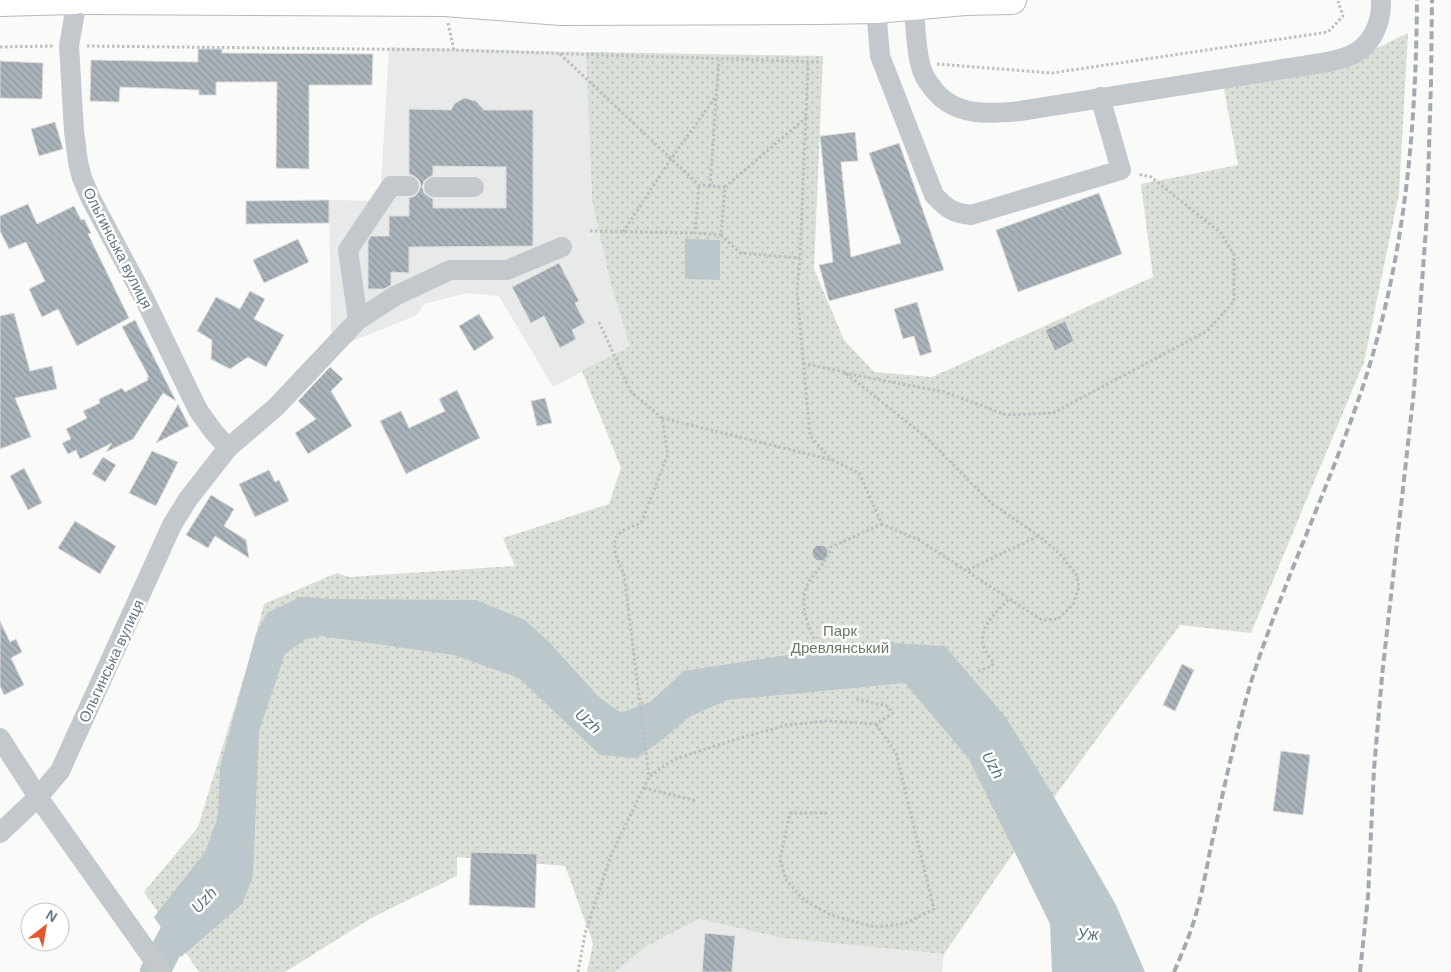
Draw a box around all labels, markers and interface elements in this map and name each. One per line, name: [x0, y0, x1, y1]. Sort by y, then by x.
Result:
street label: Ольгинська вулиця: [80, 185, 156, 311]
street label: Ольгинська вулиця: [75, 597, 147, 725]
park label: Парк Древлянський: [791, 622, 889, 656]
water label: Uzh: [572, 705, 604, 737]
water label: Uzh: [979, 748, 1007, 782]
water label: Uzh: [188, 884, 220, 916]
north arrow: [20, 902, 70, 952]
text: N: [43, 906, 60, 925]
water label: Уж: [1076, 926, 1100, 943]

